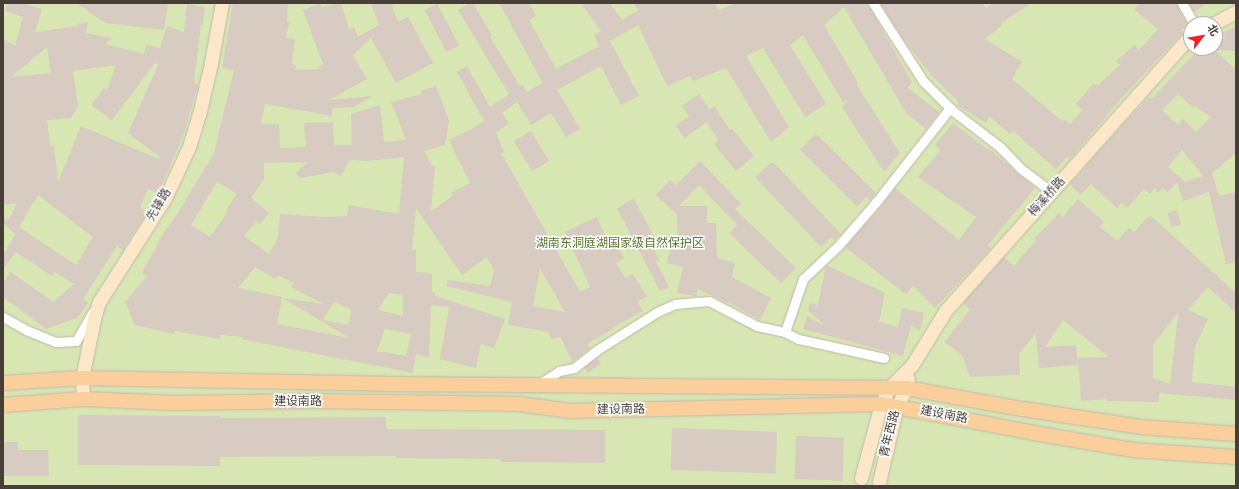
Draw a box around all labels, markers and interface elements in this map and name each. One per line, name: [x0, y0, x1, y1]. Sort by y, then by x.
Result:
north arrow: [1183, 16, 1223, 56]
text: 北: [1204, 22, 1221, 38]
street label: 梅溪桥路: [1026, 174, 1068, 220]
street label: 先锋路: [144, 186, 174, 224]
park label: 湖南东洞庭湖国家级自然保护区: [536, 237, 704, 251]
street label: 建设南路: [274, 395, 322, 409]
street label: 建设南路: [597, 402, 645, 418]
street label: 建设南路: [919, 403, 969, 427]
street label: 青年西路: [877, 409, 903, 459]

